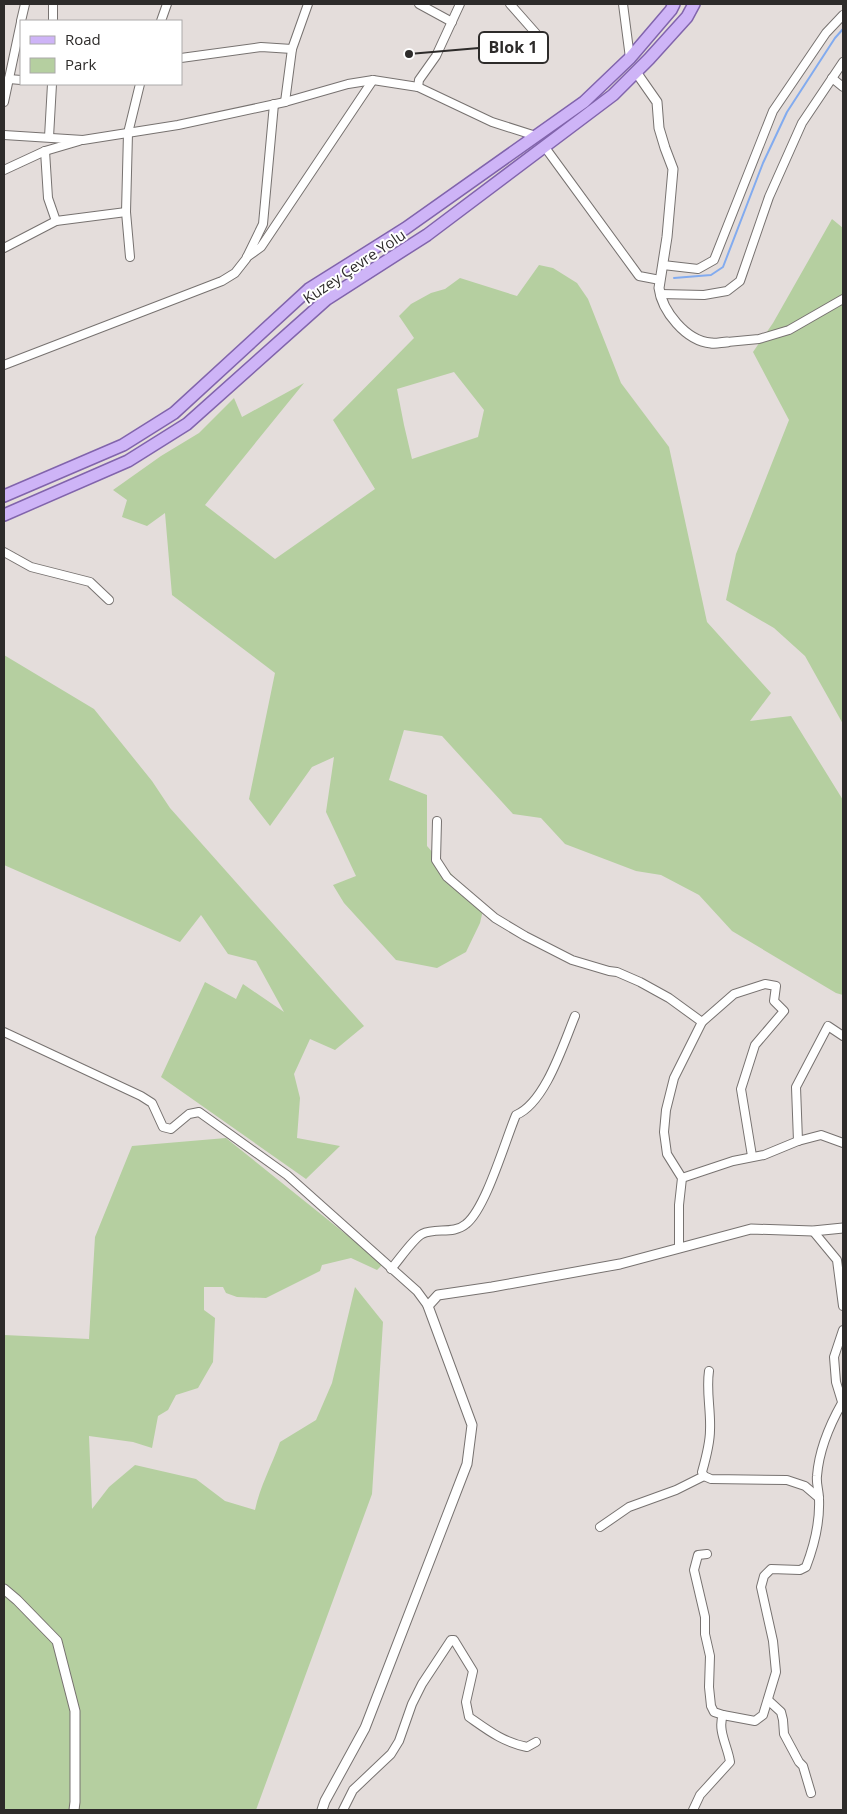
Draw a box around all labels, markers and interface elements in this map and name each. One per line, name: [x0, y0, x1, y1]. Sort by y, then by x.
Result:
legend: [20, 20, 182, 85]
text: Road: [65, 29, 101, 49]
callout: Blok 1: [479, 32, 548, 63]
text: Blok 1: [489, 36, 537, 58]
text: Park: [65, 54, 96, 74]
street label: Kuzey Çevre Yolu: [299, 224, 409, 308]

